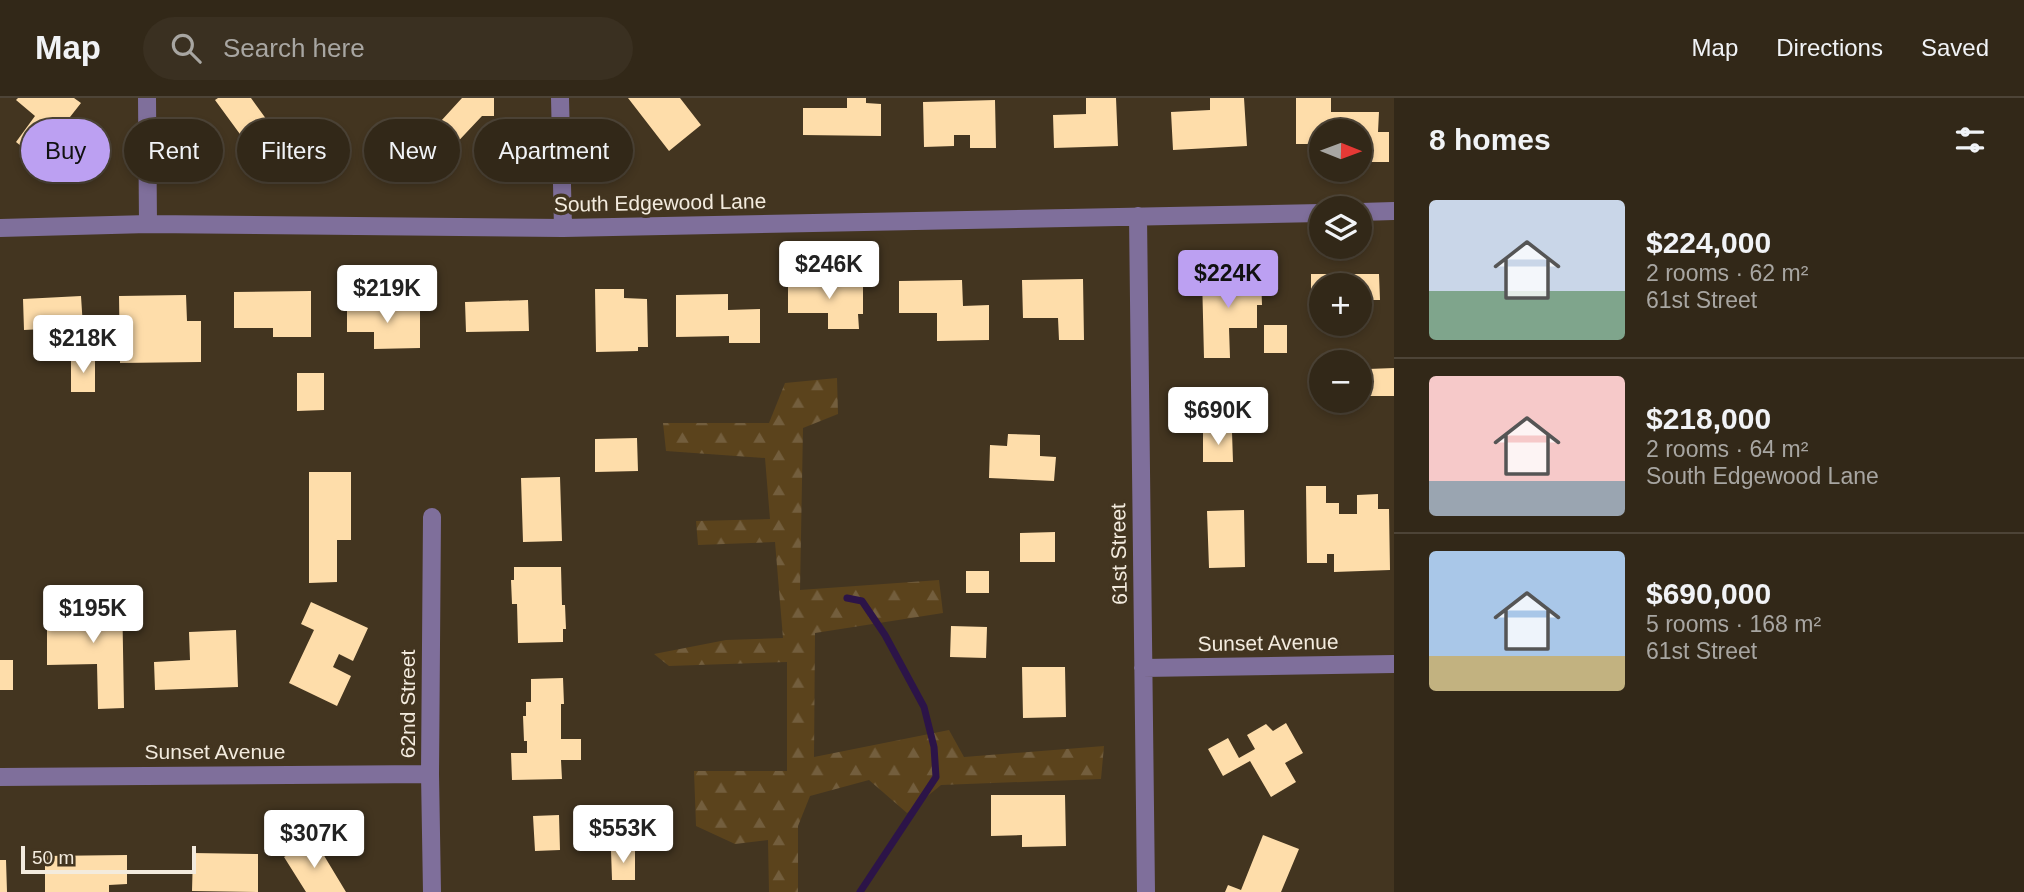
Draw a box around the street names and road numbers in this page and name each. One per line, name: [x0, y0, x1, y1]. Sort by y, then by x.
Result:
street label: South Edgewood Lane: [554, 189, 766, 216]
street label: 61st Street: [1106, 503, 1131, 605]
street label: Sunset Avenue: [1197, 630, 1339, 655]
street label: 62nd Street: [396, 650, 419, 758]
street label: Sunset Avenue: [145, 740, 285, 763]

